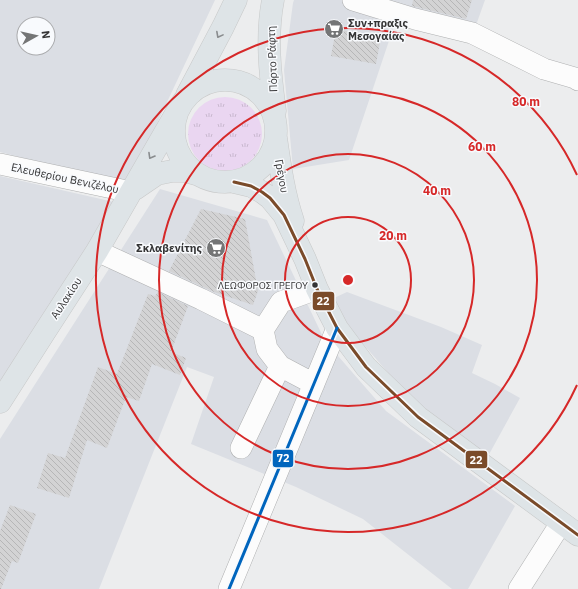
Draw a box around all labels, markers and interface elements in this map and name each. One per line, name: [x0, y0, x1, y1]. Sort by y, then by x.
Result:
north arrow: [16, 16, 56, 56]
place label: Συν+πραξις Μεσογαίας: [348, 16, 408, 43]
supermarket icon: Συν+πραξις Μεσογαίας: [323, 18, 345, 40]
street label: Πόρτο Ράφτη: [264, 26, 280, 92]
text: N: [38, 30, 53, 40]
one-way arrow: [216, 31, 224, 38]
text: 80 m: [512, 94, 540, 109]
text: 60 m: [468, 139, 496, 154]
one-way arrow: [149, 152, 156, 159]
street label: Γρέγου: [272, 158, 292, 194]
street label: Ελευθερίου Βενιζέλου: [10, 160, 120, 196]
text: 40 m: [423, 183, 451, 198]
text: 20 m: [379, 228, 407, 243]
supermarket icon: Σκλαβενίτης: [205, 237, 227, 259]
place label: Σκλαβενίτης: [136, 241, 202, 255]
centre of rings: [341, 273, 355, 287]
street label: Αυλακίου: [47, 274, 85, 322]
place label: ΛΕΩΦΟΡΟΣ ΓΡΕΓΟΥ: [218, 279, 308, 292]
marker: ΛΕΩΦΟΡΟΣ ΓΡΕΓΟΥ: [310, 280, 320, 290]
line badge: 22: [312, 291, 335, 311]
text: 22: [316, 294, 330, 308]
line badge: 72: [272, 449, 294, 468]
line badge: 22: [465, 450, 488, 469]
text: 72: [276, 451, 290, 465]
text: 22: [469, 453, 483, 467]

